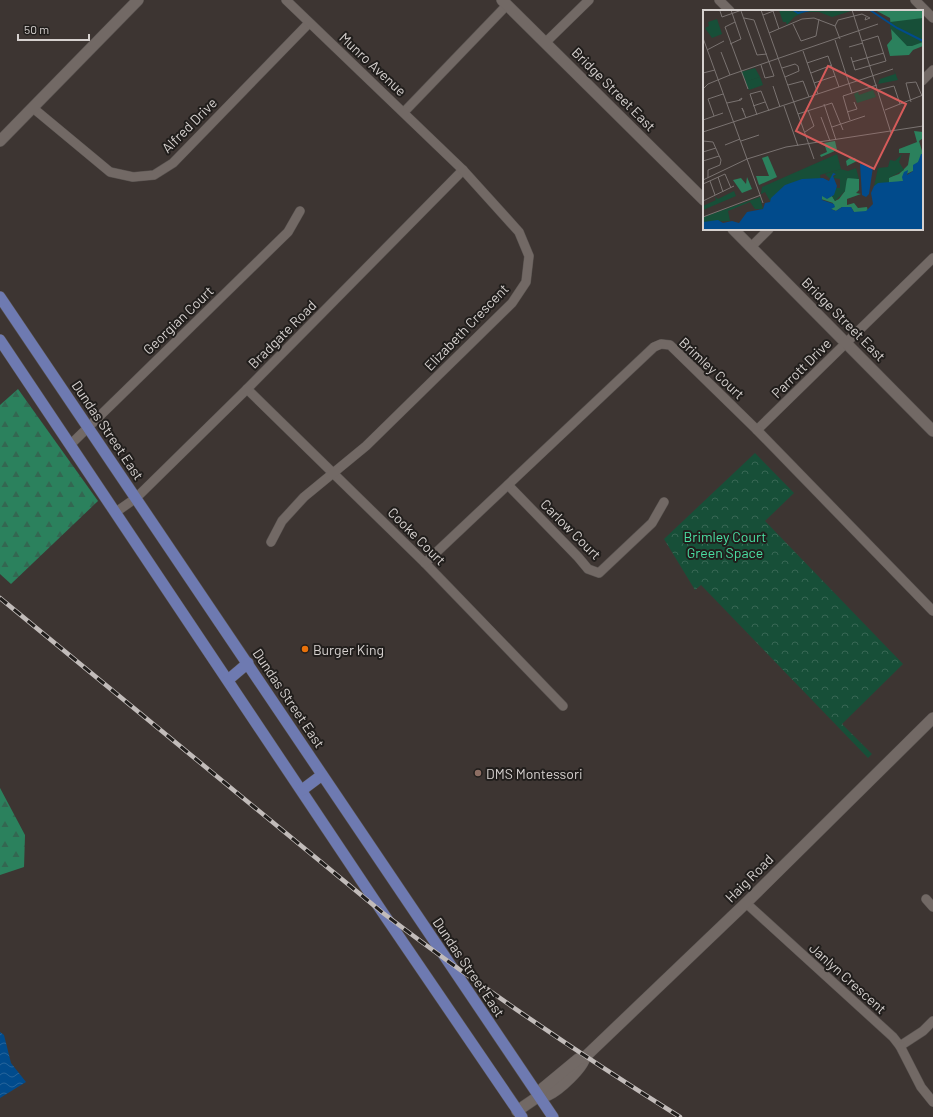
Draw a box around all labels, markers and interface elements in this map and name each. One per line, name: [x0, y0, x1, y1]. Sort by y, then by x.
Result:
inset map: [703, 10, 923, 230]
scale bar: [18, 16, 89, 42]
text: 50 m: [24, 22, 49, 36]
street label: Munro Avenue: [336, 29, 410, 99]
street label: Bridge Street East: [569, 44, 659, 134]
street label: Alfred Drive: [158, 94, 220, 156]
street label: Bridge Street East: [799, 274, 889, 364]
street label: Elizabeth Crescent: [420, 280, 512, 374]
street label: Georgian Court: [139, 282, 217, 358]
street label: Bradgate Road: [244, 296, 320, 372]
street label: Brimley Court: [676, 334, 748, 402]
street label: Parrott Drive: [768, 335, 834, 401]
street label: Dundas Street East: [68, 377, 148, 483]
street label: Carlow Court: [537, 495, 605, 563]
street label: Cooke Court: [385, 504, 449, 568]
park label: Brimley Court Green Space: [684, 528, 766, 561]
place label: Burger King: [313, 641, 384, 658]
marker: Burger King: [300, 644, 310, 654]
street label: Dundas Street East: [249, 645, 329, 751]
place label: DMS Montessori: [486, 765, 583, 782]
marker: DMS Montessori: [473, 768, 483, 778]
street label: Haig Road: [721, 850, 777, 906]
street label: Dundas Street East: [429, 914, 509, 1020]
street label: Janlyn Crescent: [806, 939, 890, 1017]

